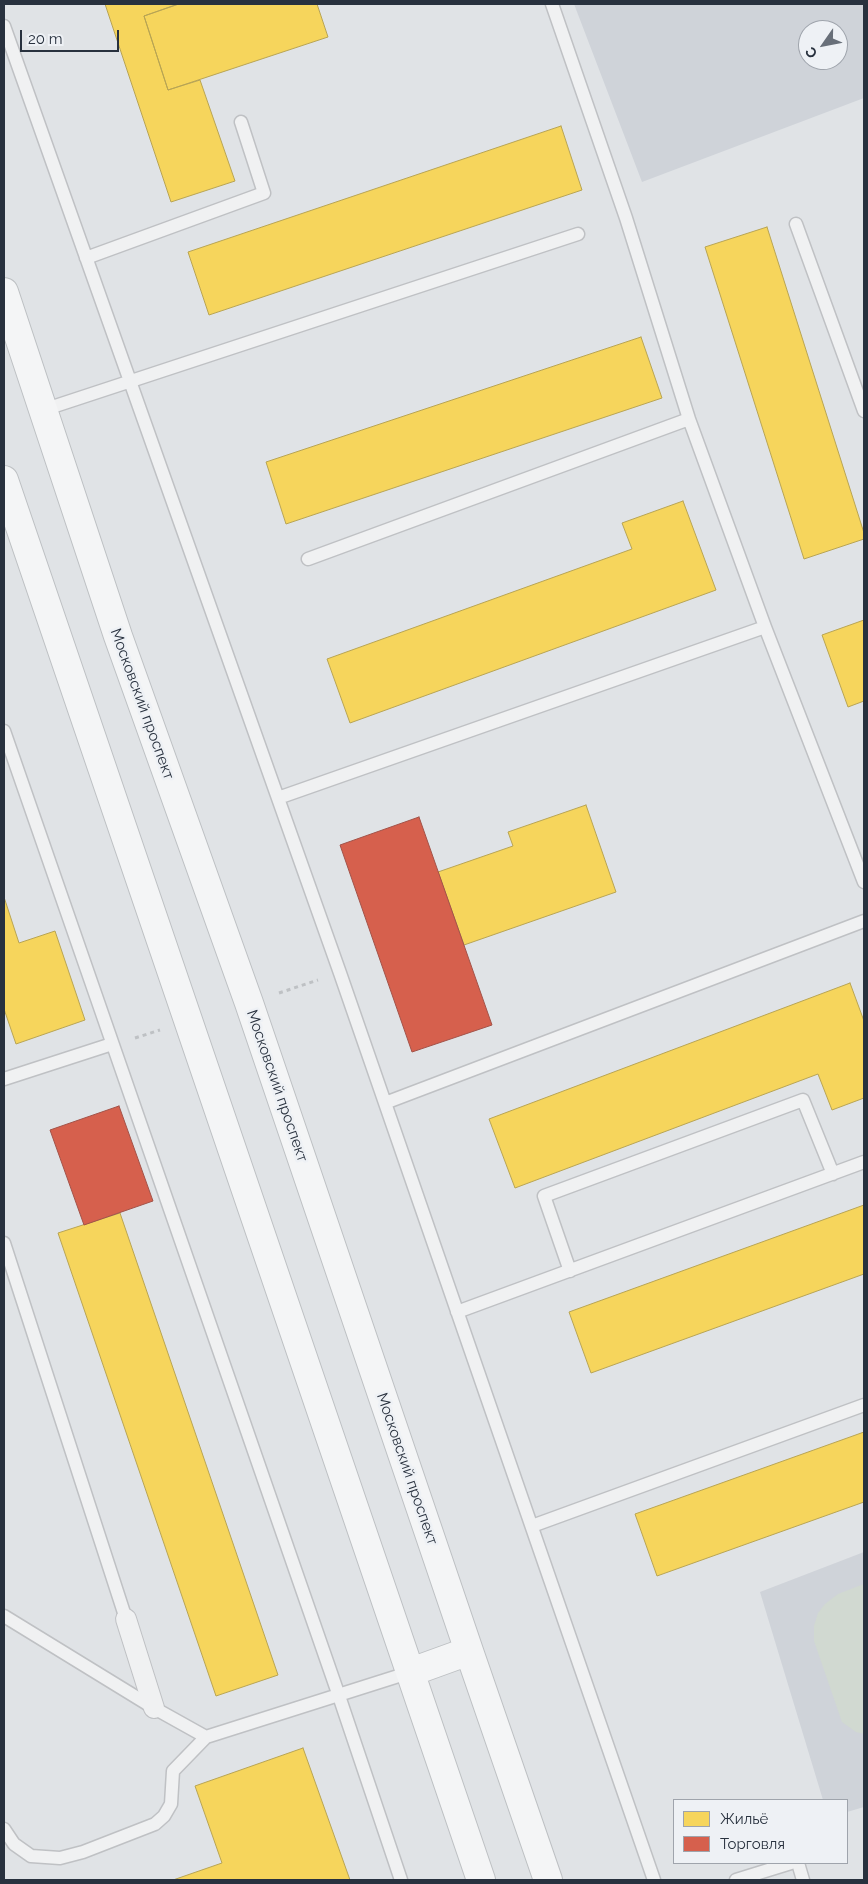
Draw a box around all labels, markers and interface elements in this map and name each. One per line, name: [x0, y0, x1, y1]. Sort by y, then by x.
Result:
scale bar: [22, 20, 121, 52]
north arrow: [798, 20, 848, 70]
text: 20 m: [28, 30, 63, 48]
text: С: [802, 44, 821, 61]
street label: Московский проспект: [106, 626, 178, 782]
street label: Московский проспект: [243, 1008, 311, 1164]
street label: Московский проспект: [373, 1391, 441, 1547]
legend: [673, 1799, 848, 1864]
text: Жильё: [720, 1810, 768, 1828]
text: Торговля: [720, 1835, 785, 1853]

